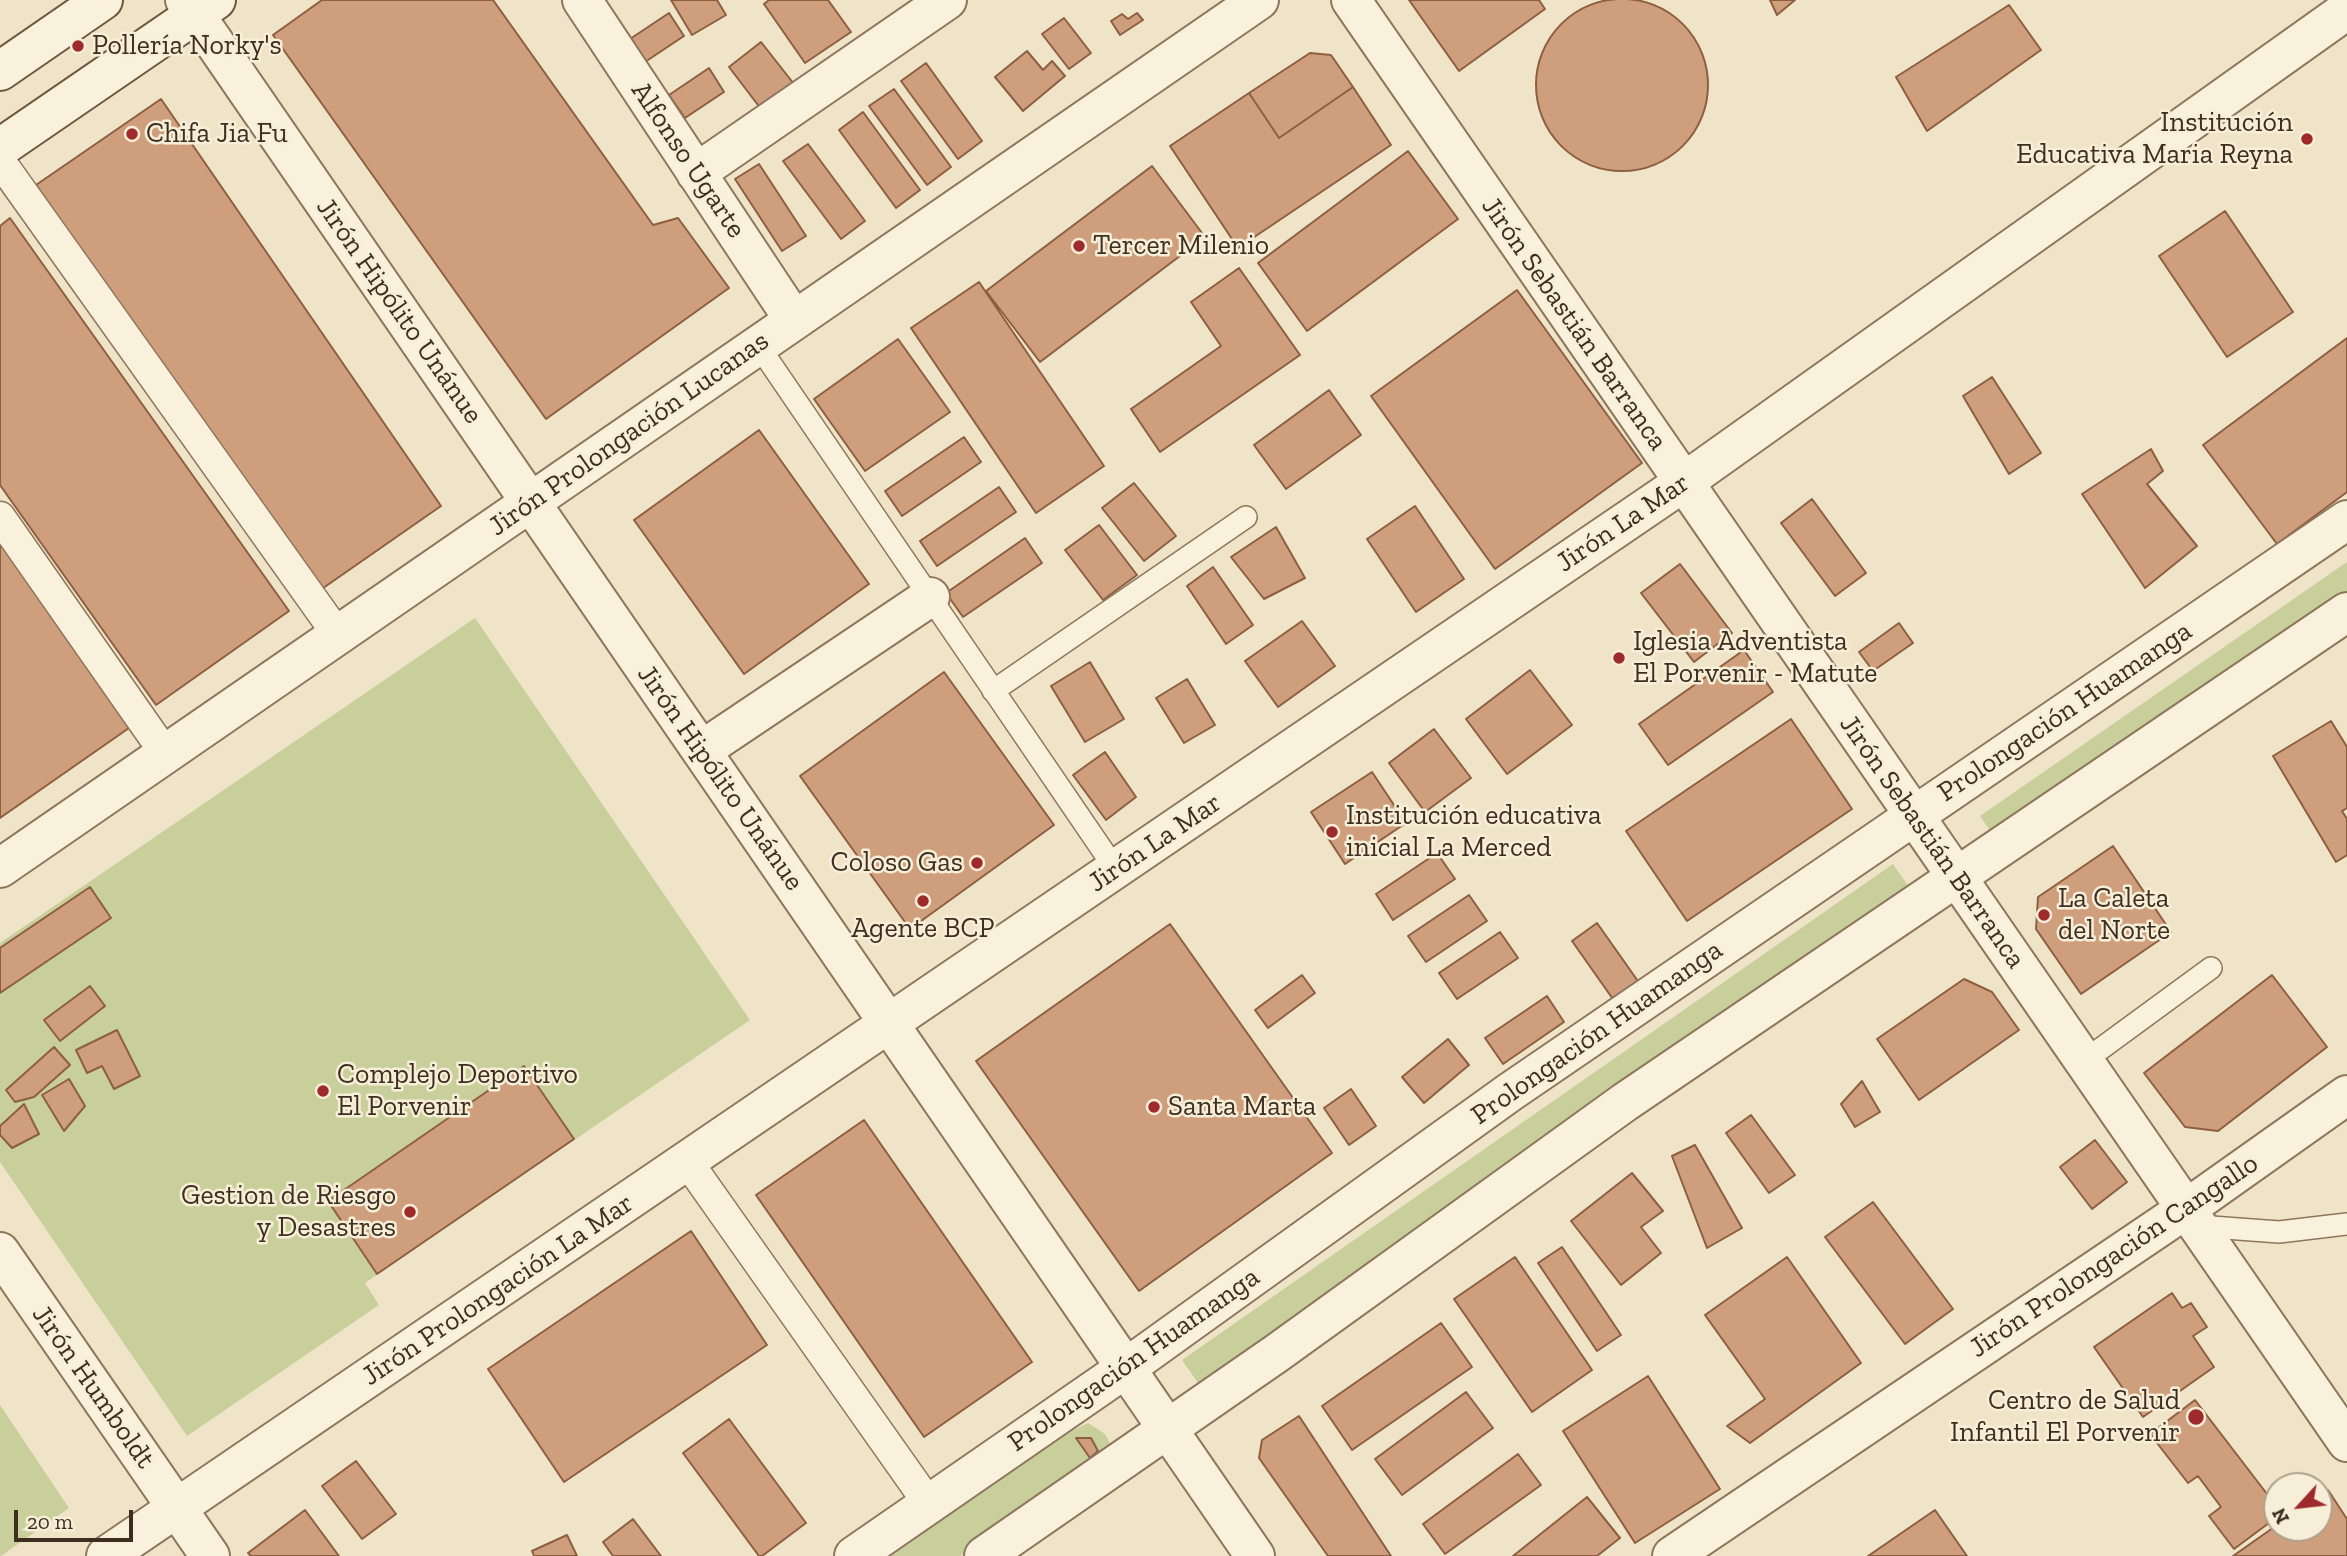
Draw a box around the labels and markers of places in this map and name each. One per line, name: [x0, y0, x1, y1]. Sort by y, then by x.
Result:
place label: Pollería Norky's: [92, 29, 282, 63]
marker: Pollería Norky's: [70, 38, 86, 54]
place label: Institución Educativa Maria Reyna: [2016, 106, 2293, 172]
place label: Chifa Jia Fu: [146, 117, 288, 151]
marker: Chifa Jia Fu: [124, 126, 140, 142]
marker: Institución Educativa Maria Reyna: [2299, 131, 2315, 147]
place label: Tercer Milenio: [1093, 229, 1269, 263]
marker: Tercer Milenio: [1071, 238, 1087, 254]
place label: Iglesia Adventista El Porvenir - Matute: [1633, 625, 1877, 691]
marker: Iglesia Adventista El Porvenir - Matute: [1611, 650, 1627, 666]
place label: Institución educativa inicial La Merced: [1346, 799, 1602, 865]
marker: Institución educativa inicial La Merced: [1324, 824, 1340, 840]
place label: Coloso Gas: [831, 846, 963, 880]
marker: Coloso Gas: [969, 855, 985, 871]
place label: La Caleta del Norte: [2058, 882, 2170, 948]
marker: Agente BCP: [915, 893, 931, 909]
marker: La Caleta del Norte: [2036, 907, 2052, 923]
place label: Agente BCP: [851, 912, 995, 946]
place label: Complejo Deportivo El Porvenir: [337, 1058, 578, 1124]
marker: Complejo Deportivo El Porvenir: [315, 1083, 331, 1099]
place label: Santa Marta: [1168, 1090, 1316, 1124]
marker: Santa Marta: [1146, 1099, 1162, 1115]
place label: Gestion de Riesgo y Desastres: [181, 1179, 396, 1245]
marker: Gestion de Riesgo y Desastres: [402, 1204, 418, 1220]
place label: Centro de Salud Infantil El Porvenir: [1950, 1384, 2180, 1450]
marker: Centro de Salud Infantil El Porvenir: [2186, 1407, 2206, 1427]

